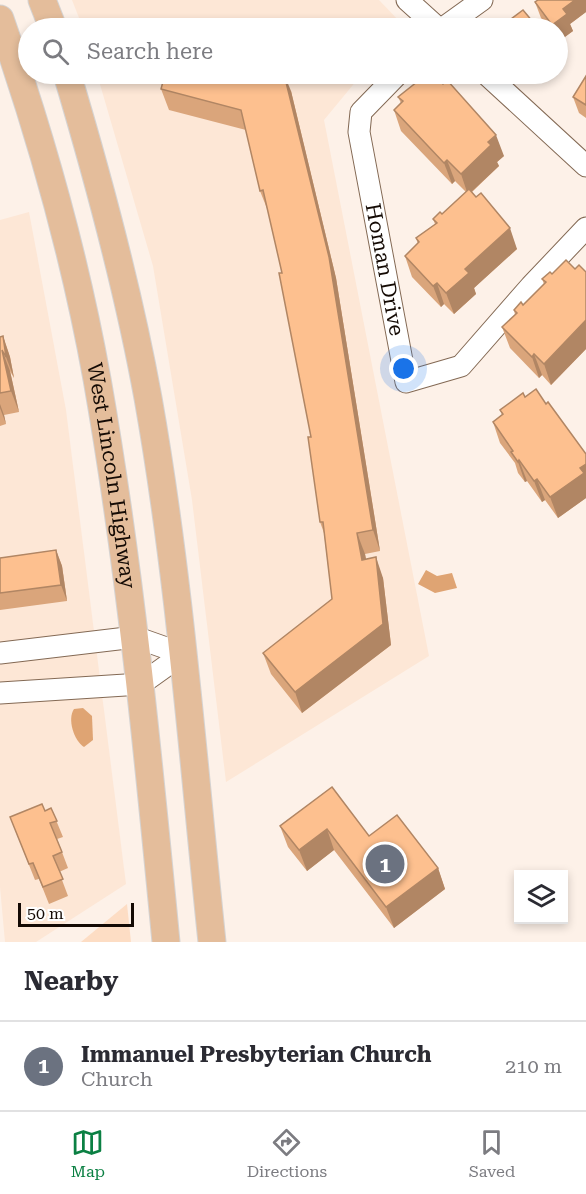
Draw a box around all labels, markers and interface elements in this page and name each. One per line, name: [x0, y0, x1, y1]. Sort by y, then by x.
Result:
search box: [18, 18, 568, 84]
icon: search: [39, 35, 72, 68]
text: Search here: [87, 39, 213, 64]
street label: Homan Drive: [361, 201, 409, 338]
your location: [389, 354, 418, 383]
street label: West Lincoln Highway: [82, 361, 140, 591]
pin: 1: [366, 842, 404, 886]
map controls: [514, 870, 568, 924]
button: layers: [514, 870, 568, 924]
scale bar: [18, 900, 134, 928]
text: 50 m: [27, 904, 64, 923]
text: Nearby: [24, 966, 118, 996]
text: Immanuel Presbyterian Church: [81, 1042, 432, 1067]
text: 1: [38, 1054, 49, 1078]
text: 210 m: [505, 1054, 562, 1078]
text: Church: [81, 1067, 153, 1091]
tab: Map: [71, 1126, 105, 1181]
tab: Directions: [247, 1126, 327, 1181]
tab: Saved: [469, 1126, 515, 1181]

